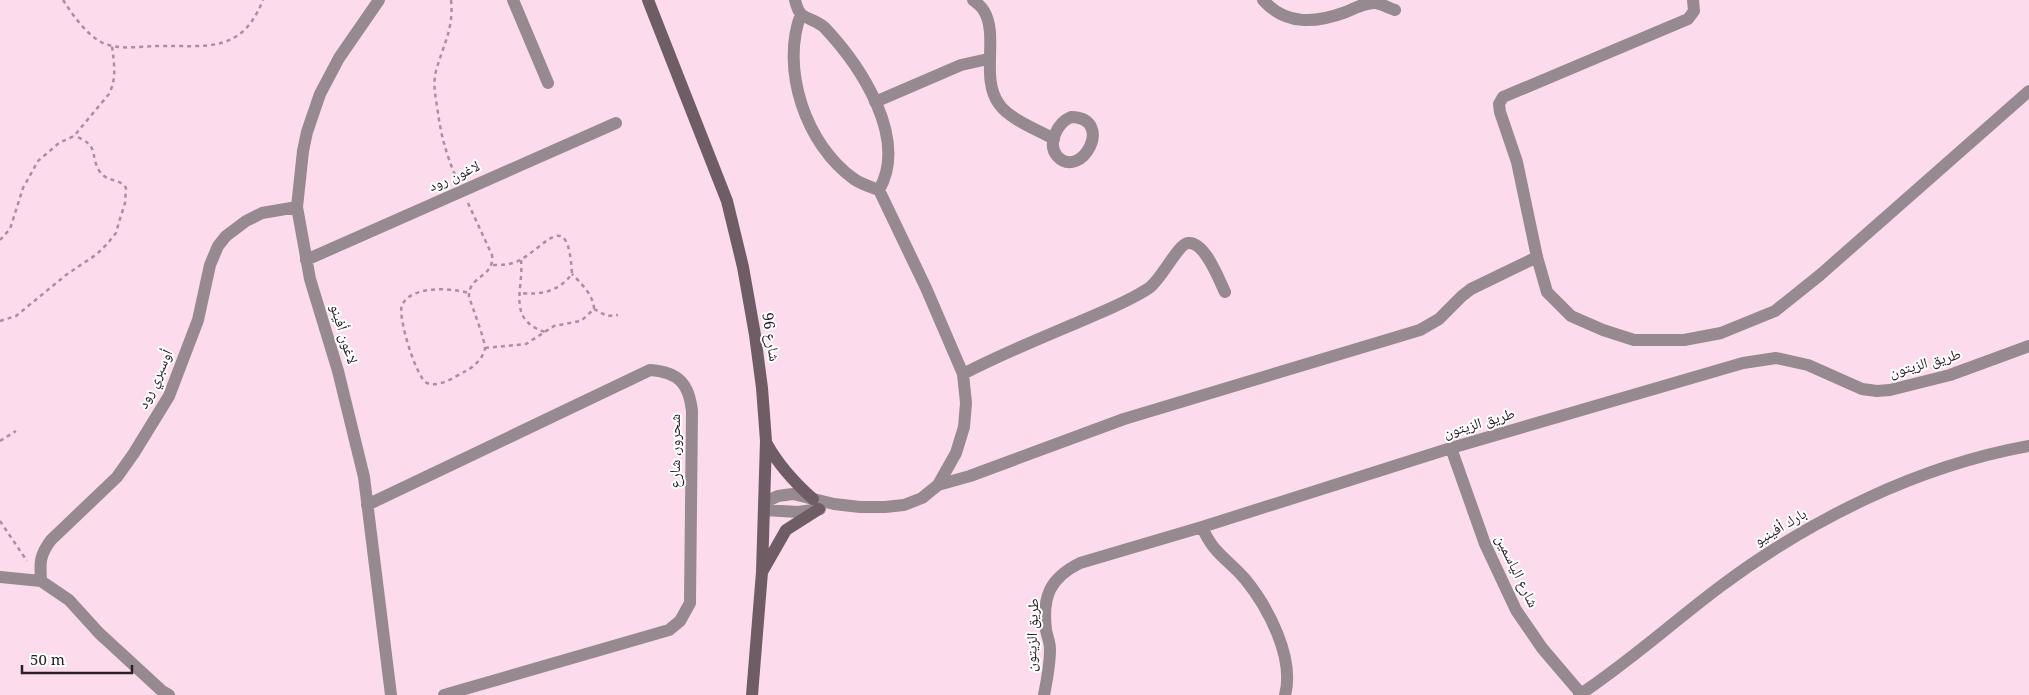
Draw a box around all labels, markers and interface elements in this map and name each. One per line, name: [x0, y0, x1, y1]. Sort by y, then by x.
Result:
street label: لاغون رود: [425, 155, 483, 196]
street label: لاغون أفينو: [325, 301, 364, 366]
street label: شارع 96: [757, 311, 786, 363]
street label: طريق الزيتون: [1887, 343, 1963, 382]
street label: أوسبري رود: [132, 346, 179, 413]
street label: طريق الزيتون: [1440, 402, 1517, 443]
street label: شحرور، شارع: [664, 414, 685, 488]
street label: بارك أفينيو: [1749, 503, 1810, 550]
street label: شارع الياسمين: [1491, 531, 1544, 611]
street label: طريق الزيتون: [1020, 598, 1043, 672]
scale bar: [22, 642, 132, 674]
text: 50 m: [30, 649, 65, 669]

